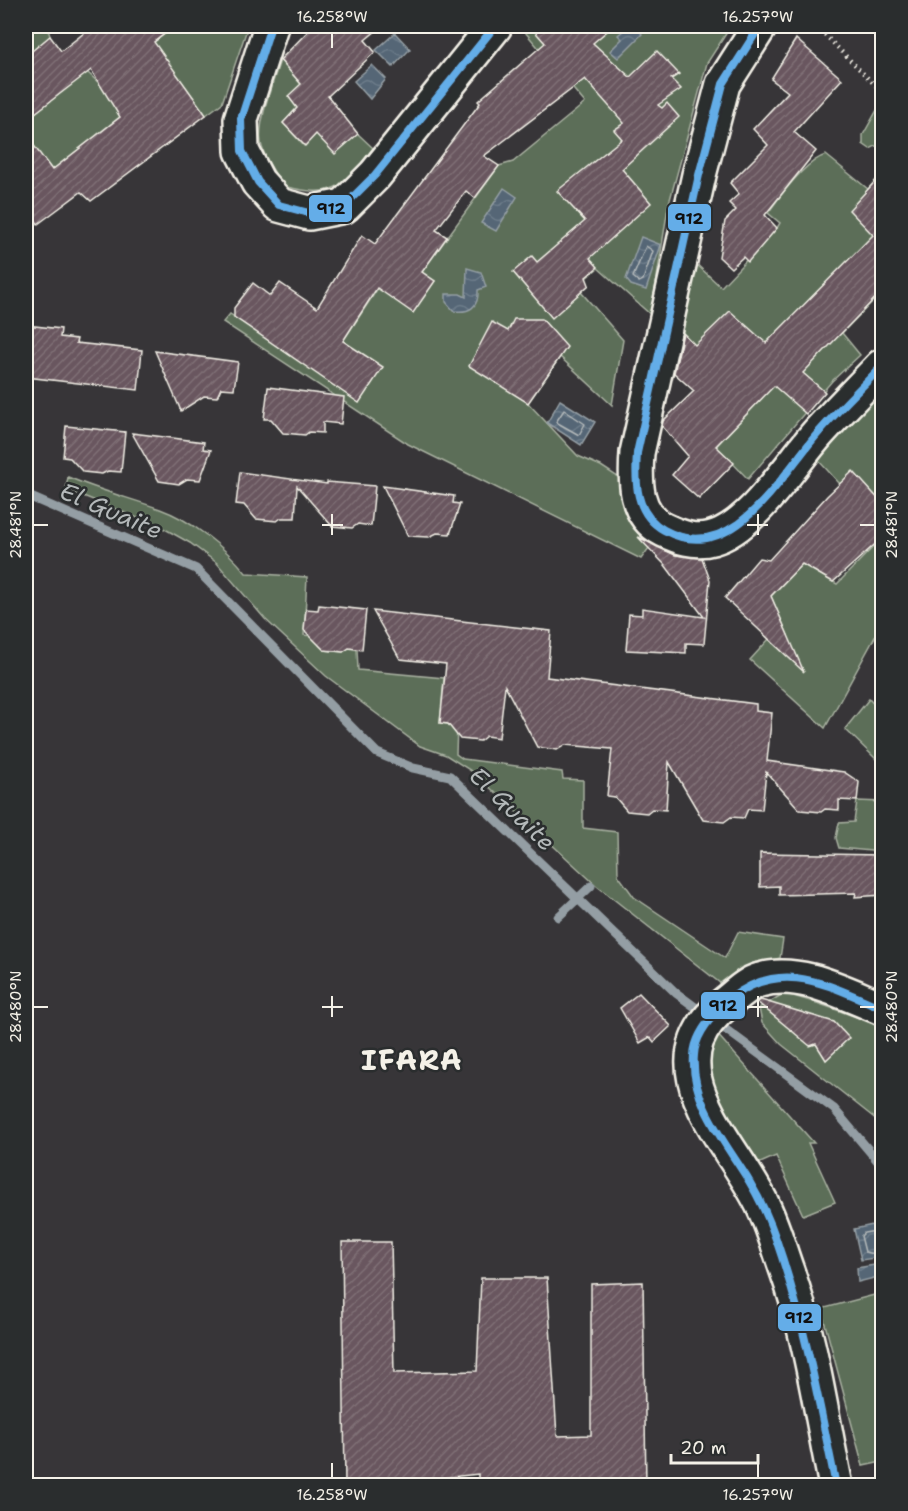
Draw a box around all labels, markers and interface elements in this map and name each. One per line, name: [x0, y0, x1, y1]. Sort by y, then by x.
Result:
text: 16.258°W: [296, 7, 368, 27]
text: 16.257°W: [723, 7, 793, 27]
line badge: 912: [308, 194, 353, 223]
text: 912: [317, 198, 345, 219]
line badge: 912: [667, 203, 712, 232]
text: 912: [675, 208, 703, 229]
water label: El Guaite: [55, 475, 167, 547]
text: 28.481°N: [6, 491, 26, 559]
text: 28.481°N: [882, 491, 902, 559]
water label: El Guaite: [462, 760, 562, 858]
text: 28.480°N: [6, 971, 26, 1043]
text: 28.480°N: [882, 971, 902, 1043]
line badge: 912: [700, 991, 746, 1020]
text: 912: [709, 995, 737, 1016]
district label: IFARA: [361, 1041, 463, 1079]
line badge: 912: [777, 1303, 822, 1332]
text: 912: [785, 1307, 813, 1328]
scale bar: [671, 1427, 758, 1465]
text: 20 m: [680, 1436, 726, 1460]
text: 16.258°W: [296, 1485, 368, 1505]
text: 16.257°W: [723, 1485, 793, 1505]

